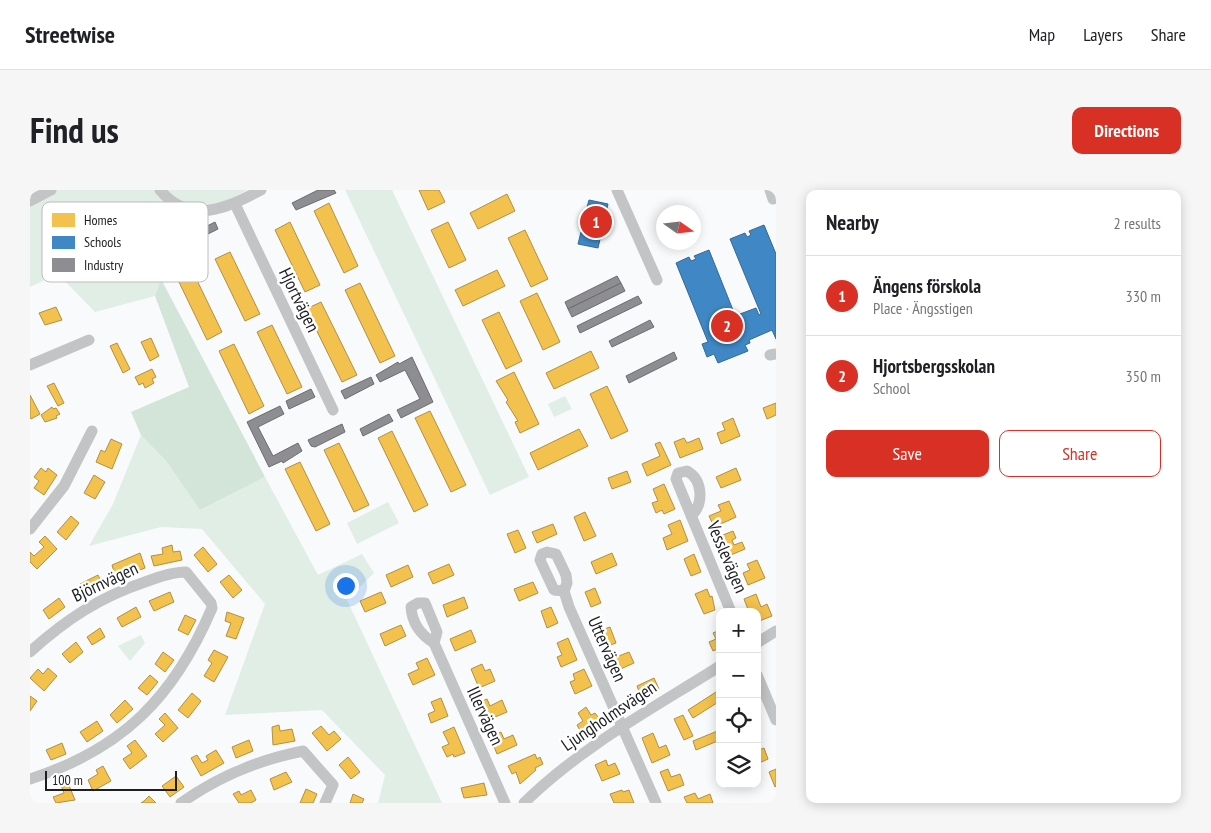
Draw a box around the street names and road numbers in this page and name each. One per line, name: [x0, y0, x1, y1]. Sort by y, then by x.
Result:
street label: Hjortvägen: [274, 264, 325, 336]
street label: Vesslevägen: [702, 517, 753, 596]
street label: Björnvägen: [68, 556, 141, 607]
street label: Uttervägen: [583, 613, 632, 685]
street label: Ljungholmsvägen: [557, 675, 661, 756]
street label: Illervägen: [462, 683, 509, 749]

